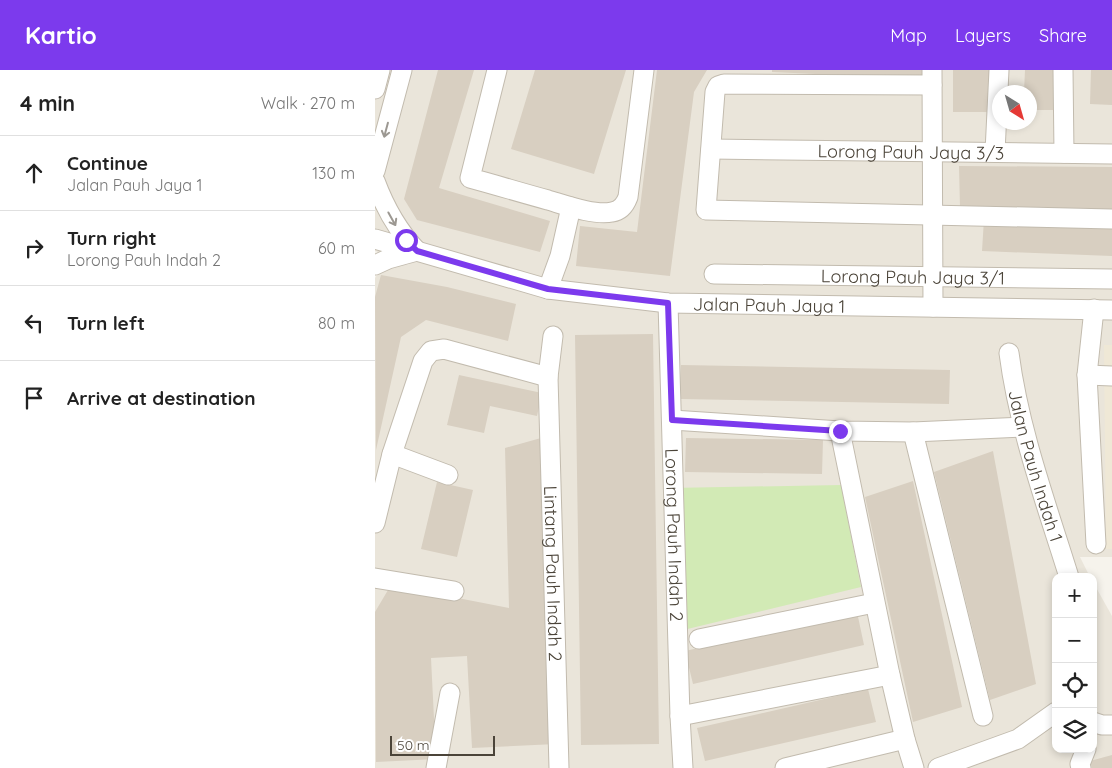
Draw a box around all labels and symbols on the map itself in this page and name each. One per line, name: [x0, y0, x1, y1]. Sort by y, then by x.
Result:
north arrow: [992, 85, 1037, 130]
one-way arrow: [381, 121, 390, 137]
street label: Lorong Pauh Jaya 3/3: [817, 139, 1005, 164]
one-way arrow: [387, 211, 397, 225]
route start: [395, 229, 418, 252]
street label: Lorong Pauh Jaya 3/1: [821, 264, 1005, 289]
street label: Jalan Pauh Jaya 1: [693, 292, 845, 317]
street label: Jalan Pauh Indah 1: [1004, 388, 1069, 545]
route end: [829, 420, 852, 443]
street label: Lorong Pauh Indah 2: [661, 448, 689, 622]
street label: Lintang Pauh Indah 2: [540, 485, 568, 662]
scale bar: [390, 733, 495, 756]

